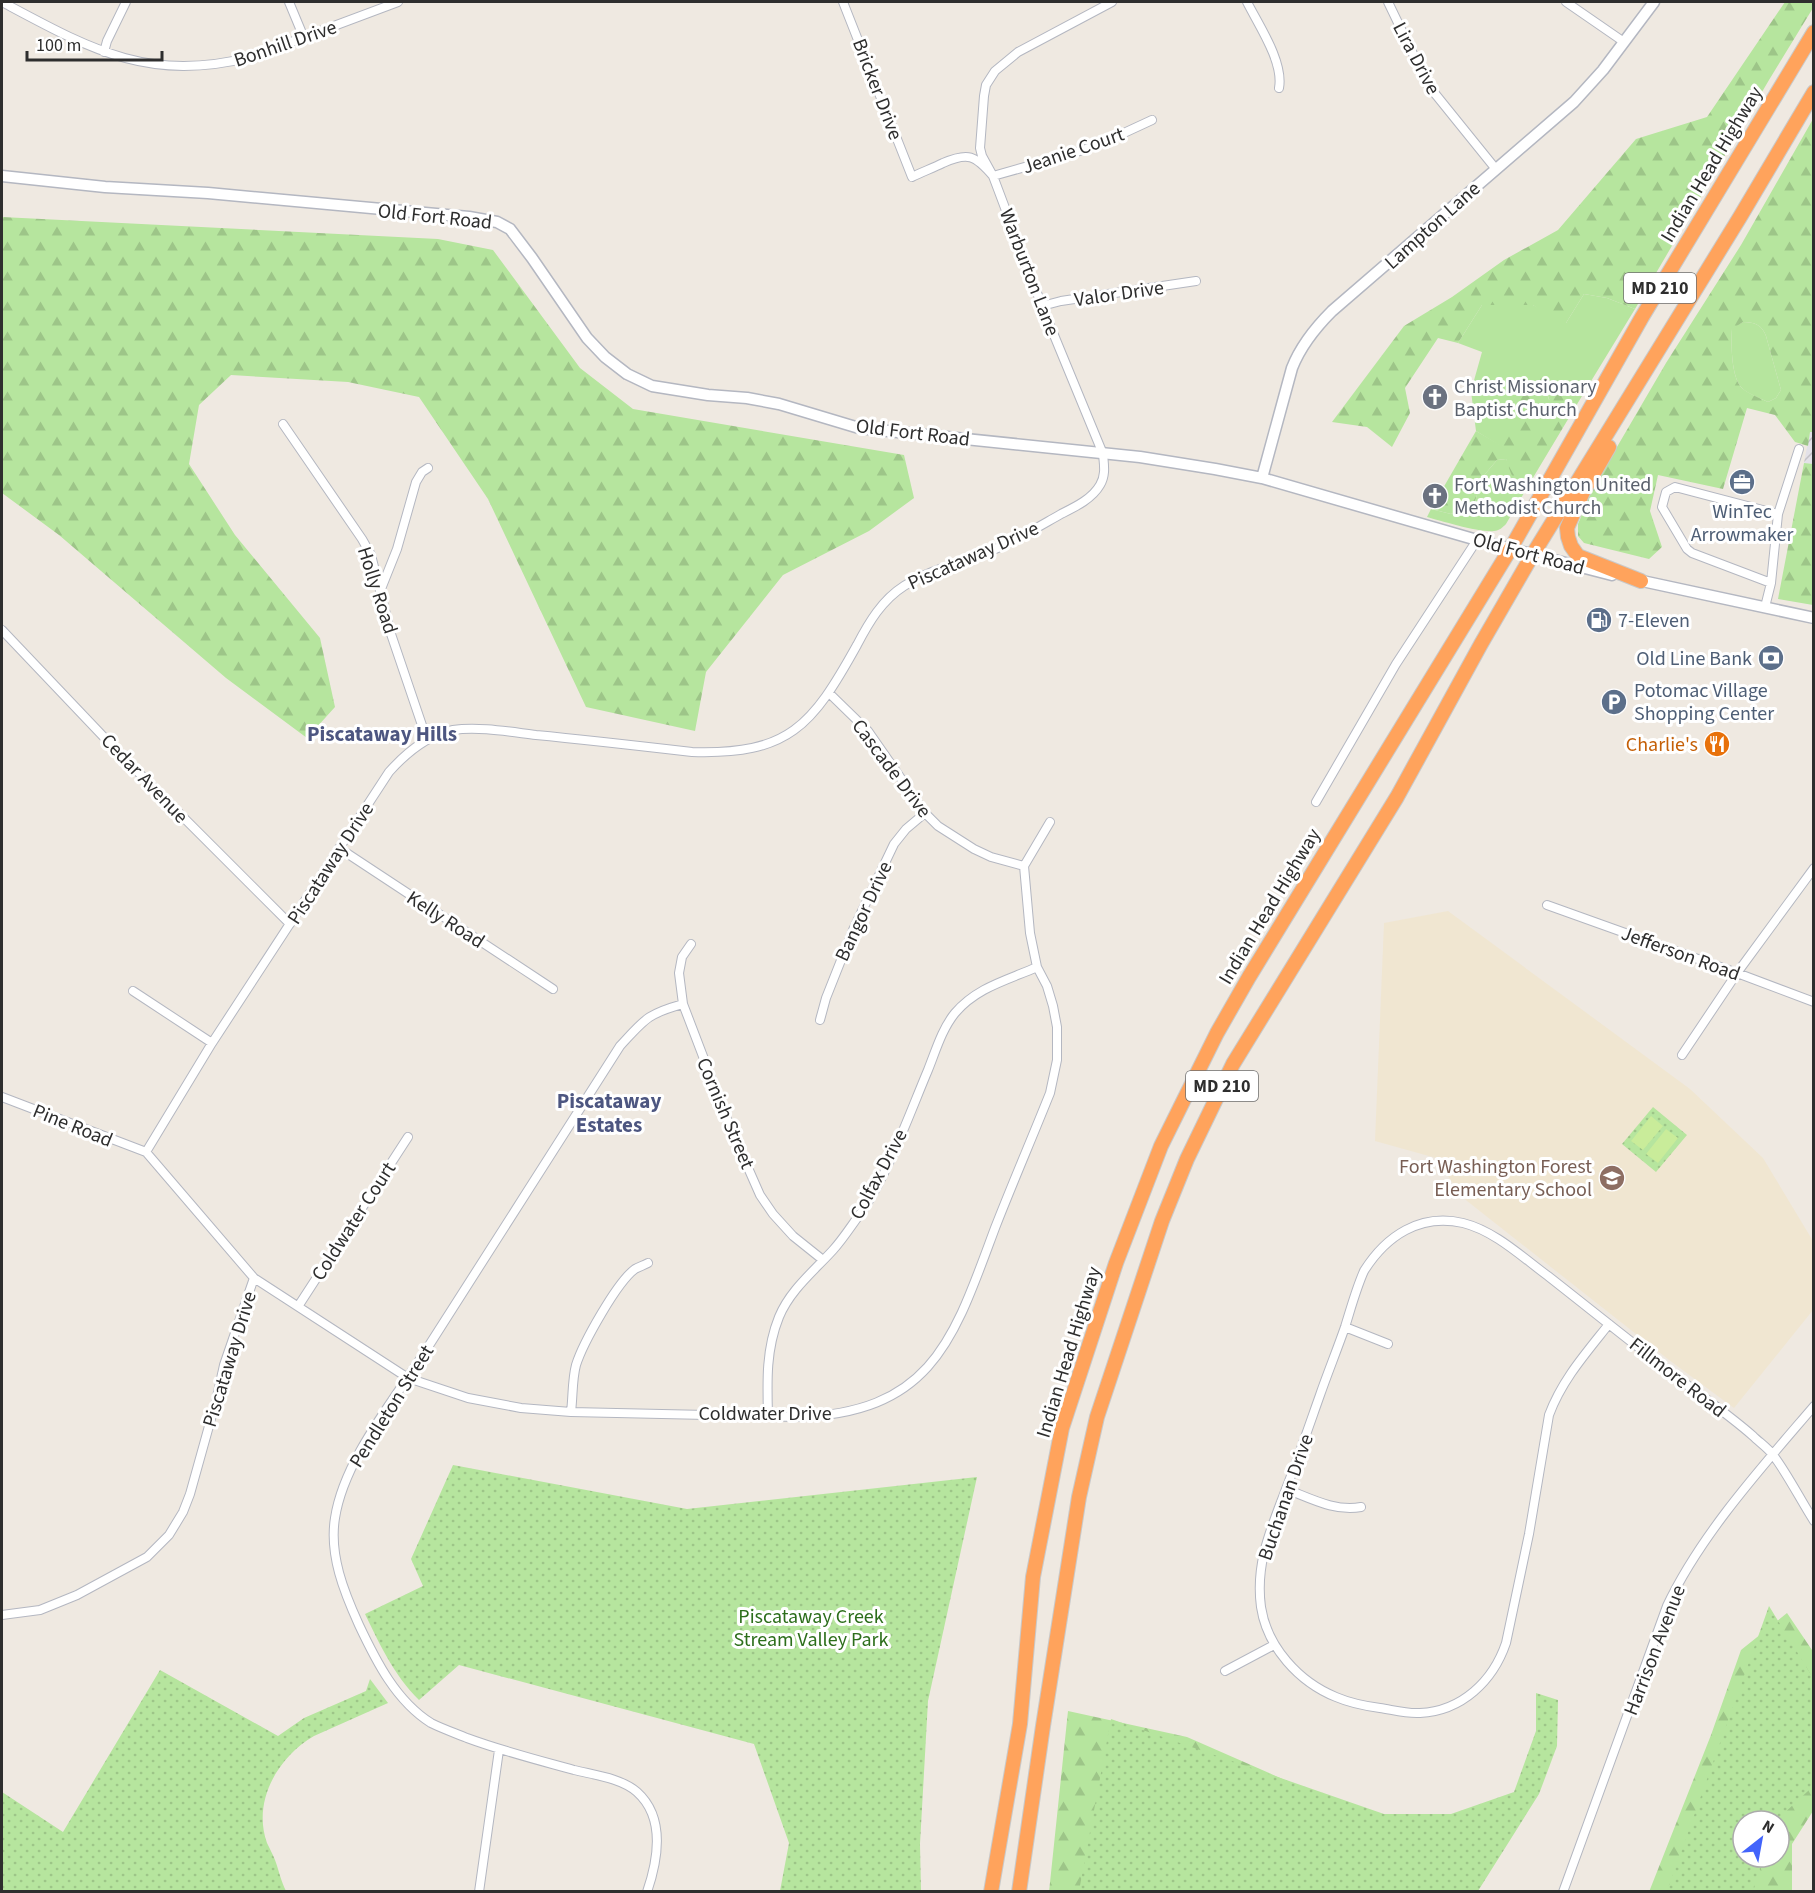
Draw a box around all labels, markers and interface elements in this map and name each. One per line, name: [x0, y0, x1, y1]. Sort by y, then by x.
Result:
street label: Bonhill Drive: [230, 13, 340, 75]
street label: Lira Drive: [1385, 17, 1447, 100]
scale bar: [27, 24, 162, 62]
text: 100 m: [36, 33, 81, 58]
street label: Bricker Drive: [845, 35, 909, 144]
street label: Indian Head Highway: [1654, 81, 1770, 248]
street label: Jeanie Court: [1019, 120, 1128, 181]
street label: Lampton Lane: [1379, 175, 1487, 276]
street label: Old Fort Road: [376, 197, 493, 237]
street label: Warburton Lane: [992, 205, 1066, 340]
road number: MD 210: [1624, 273, 1696, 303]
street label: Valor Drive: [1073, 274, 1166, 314]
place label: Christ Missionary Baptist Church: [1454, 373, 1597, 424]
church icon: Christ Missionary Baptist Church: [1420, 382, 1450, 412]
street label: Old Fort Road: [854, 412, 971, 454]
office icon: WinTec Arrowmaker: [1727, 467, 1757, 497]
place label: Fort Washington United Methodist Church: [1454, 471, 1651, 522]
church icon: Fort Washington United Methodist Church: [1420, 481, 1450, 511]
place label: WinTec Arrowmaker: [1691, 498, 1793, 549]
street label: Piscataway Drive: [903, 514, 1043, 597]
street label: Old Fort Road: [1470, 526, 1588, 582]
street label: Holly Road: [350, 543, 404, 638]
fuel station icon: 7-Eleven: [1584, 605, 1614, 635]
place label: 7-Eleven: [1618, 607, 1690, 635]
bank icon: Old Line Bank: [1756, 643, 1786, 673]
place label: Old Line Bank: [1636, 645, 1752, 673]
place label: Potomac Village Shopping Center: [1634, 677, 1774, 728]
parking icon: Potomac Village Shopping Center: [1599, 687, 1629, 717]
street label: Cascade Drive: [845, 713, 938, 824]
district label: Piscataway Hills: [307, 719, 457, 749]
street label: Cedar Avenue: [94, 728, 194, 830]
restaurant icon: Charlie's: [1702, 729, 1732, 759]
place label: Charlie's: [1626, 731, 1698, 759]
street label: Piscataway Drive: [281, 797, 381, 930]
street label: Indian Head Highway: [1212, 823, 1328, 990]
street label: Bangor Drive: [828, 857, 899, 966]
street label: Kelly Road: [401, 884, 490, 955]
street label: Jefferson Road: [1617, 919, 1744, 988]
street label: Cornish Street: [689, 1053, 761, 1174]
road number: MD 210: [1186, 1071, 1258, 1101]
district label: Piscataway Estates: [557, 1086, 661, 1140]
street label: Pine Road: [28, 1097, 117, 1155]
street label: Colfax Drive: [843, 1124, 915, 1225]
place label: Fort Washington Forest Elementary School: [1399, 1153, 1592, 1204]
street label: Coldwater Court: [305, 1156, 403, 1286]
school or university icon: Fort Washington Forest Elementary School: [1597, 1163, 1627, 1193]
street label: Indian Head Highway: [1030, 1263, 1109, 1441]
street label: Piscataway Drive: [196, 1288, 264, 1431]
street label: Fillmore Road: [1623, 1331, 1732, 1425]
street label: Pendleton Street: [343, 1340, 441, 1473]
street label: Coldwater Drive: [698, 1400, 832, 1428]
street label: Buchanan Drive: [1251, 1430, 1321, 1564]
street label: Harrison Avenue: [1617, 1581, 1693, 1720]
park label: Piscataway Creek Stream Valley Park: [734, 1603, 889, 1654]
north arrow: [1731, 1809, 1791, 1869]
text: N: [1758, 1815, 1778, 1839]

